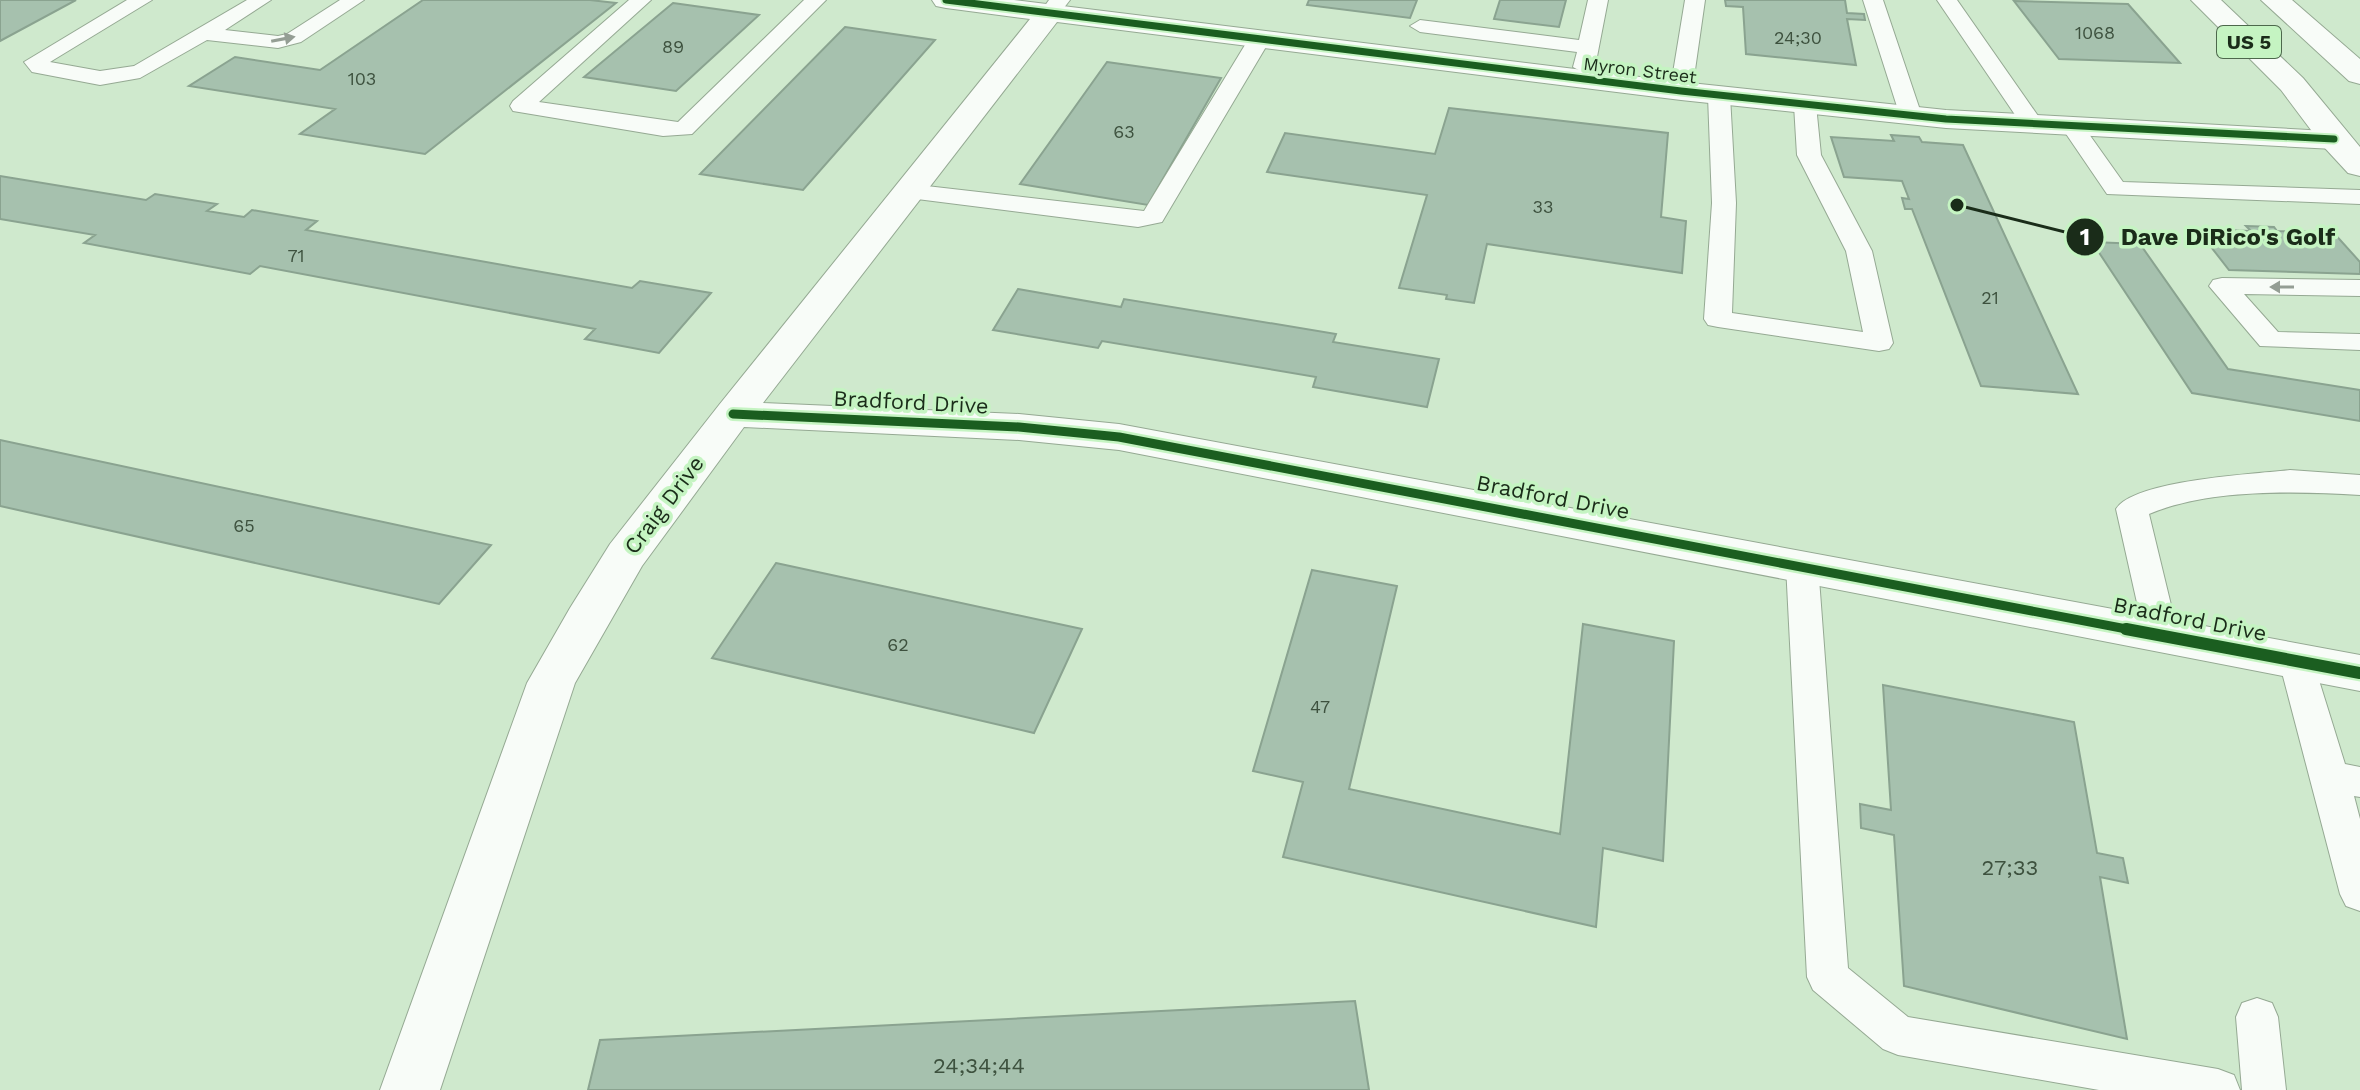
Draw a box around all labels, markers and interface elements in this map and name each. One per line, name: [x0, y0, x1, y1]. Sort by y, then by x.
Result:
house number: 1068: [2075, 22, 2115, 43]
road number: US 5: [2217, 26, 2281, 58]
house number: 24;30: [1774, 27, 1822, 48]
one-way arrow: [271, 32, 296, 44]
house number: 89: [662, 36, 684, 57]
street label: Myron Street: [1582, 53, 1698, 87]
house number: 103: [348, 68, 376, 89]
house number: 63: [1113, 121, 1135, 142]
house number: 33: [1533, 196, 1554, 217]
callout: Dave DiRico's Golf: [2065, 213, 2352, 261]
text: 1: [2080, 223, 2090, 251]
text: Dave DiRico's Golf: [2121, 223, 2335, 251]
house number: 71: [287, 245, 305, 266]
one-way arrow: [2269, 281, 2294, 293]
house number: 21: [1981, 287, 1999, 308]
street label: Bradford Drive: [833, 385, 989, 419]
street label: Craig Drive: [619, 451, 709, 559]
street label: Bradford Drive: [1474, 470, 1632, 524]
house number: 65: [233, 515, 255, 536]
street label: Bradford Drive: [2111, 592, 2269, 646]
house number: 62: [887, 634, 909, 655]
house number: 47: [1310, 696, 1330, 717]
house number: 27;33: [1982, 855, 2038, 880]
house number: 24;34;44: [933, 1053, 1025, 1078]

